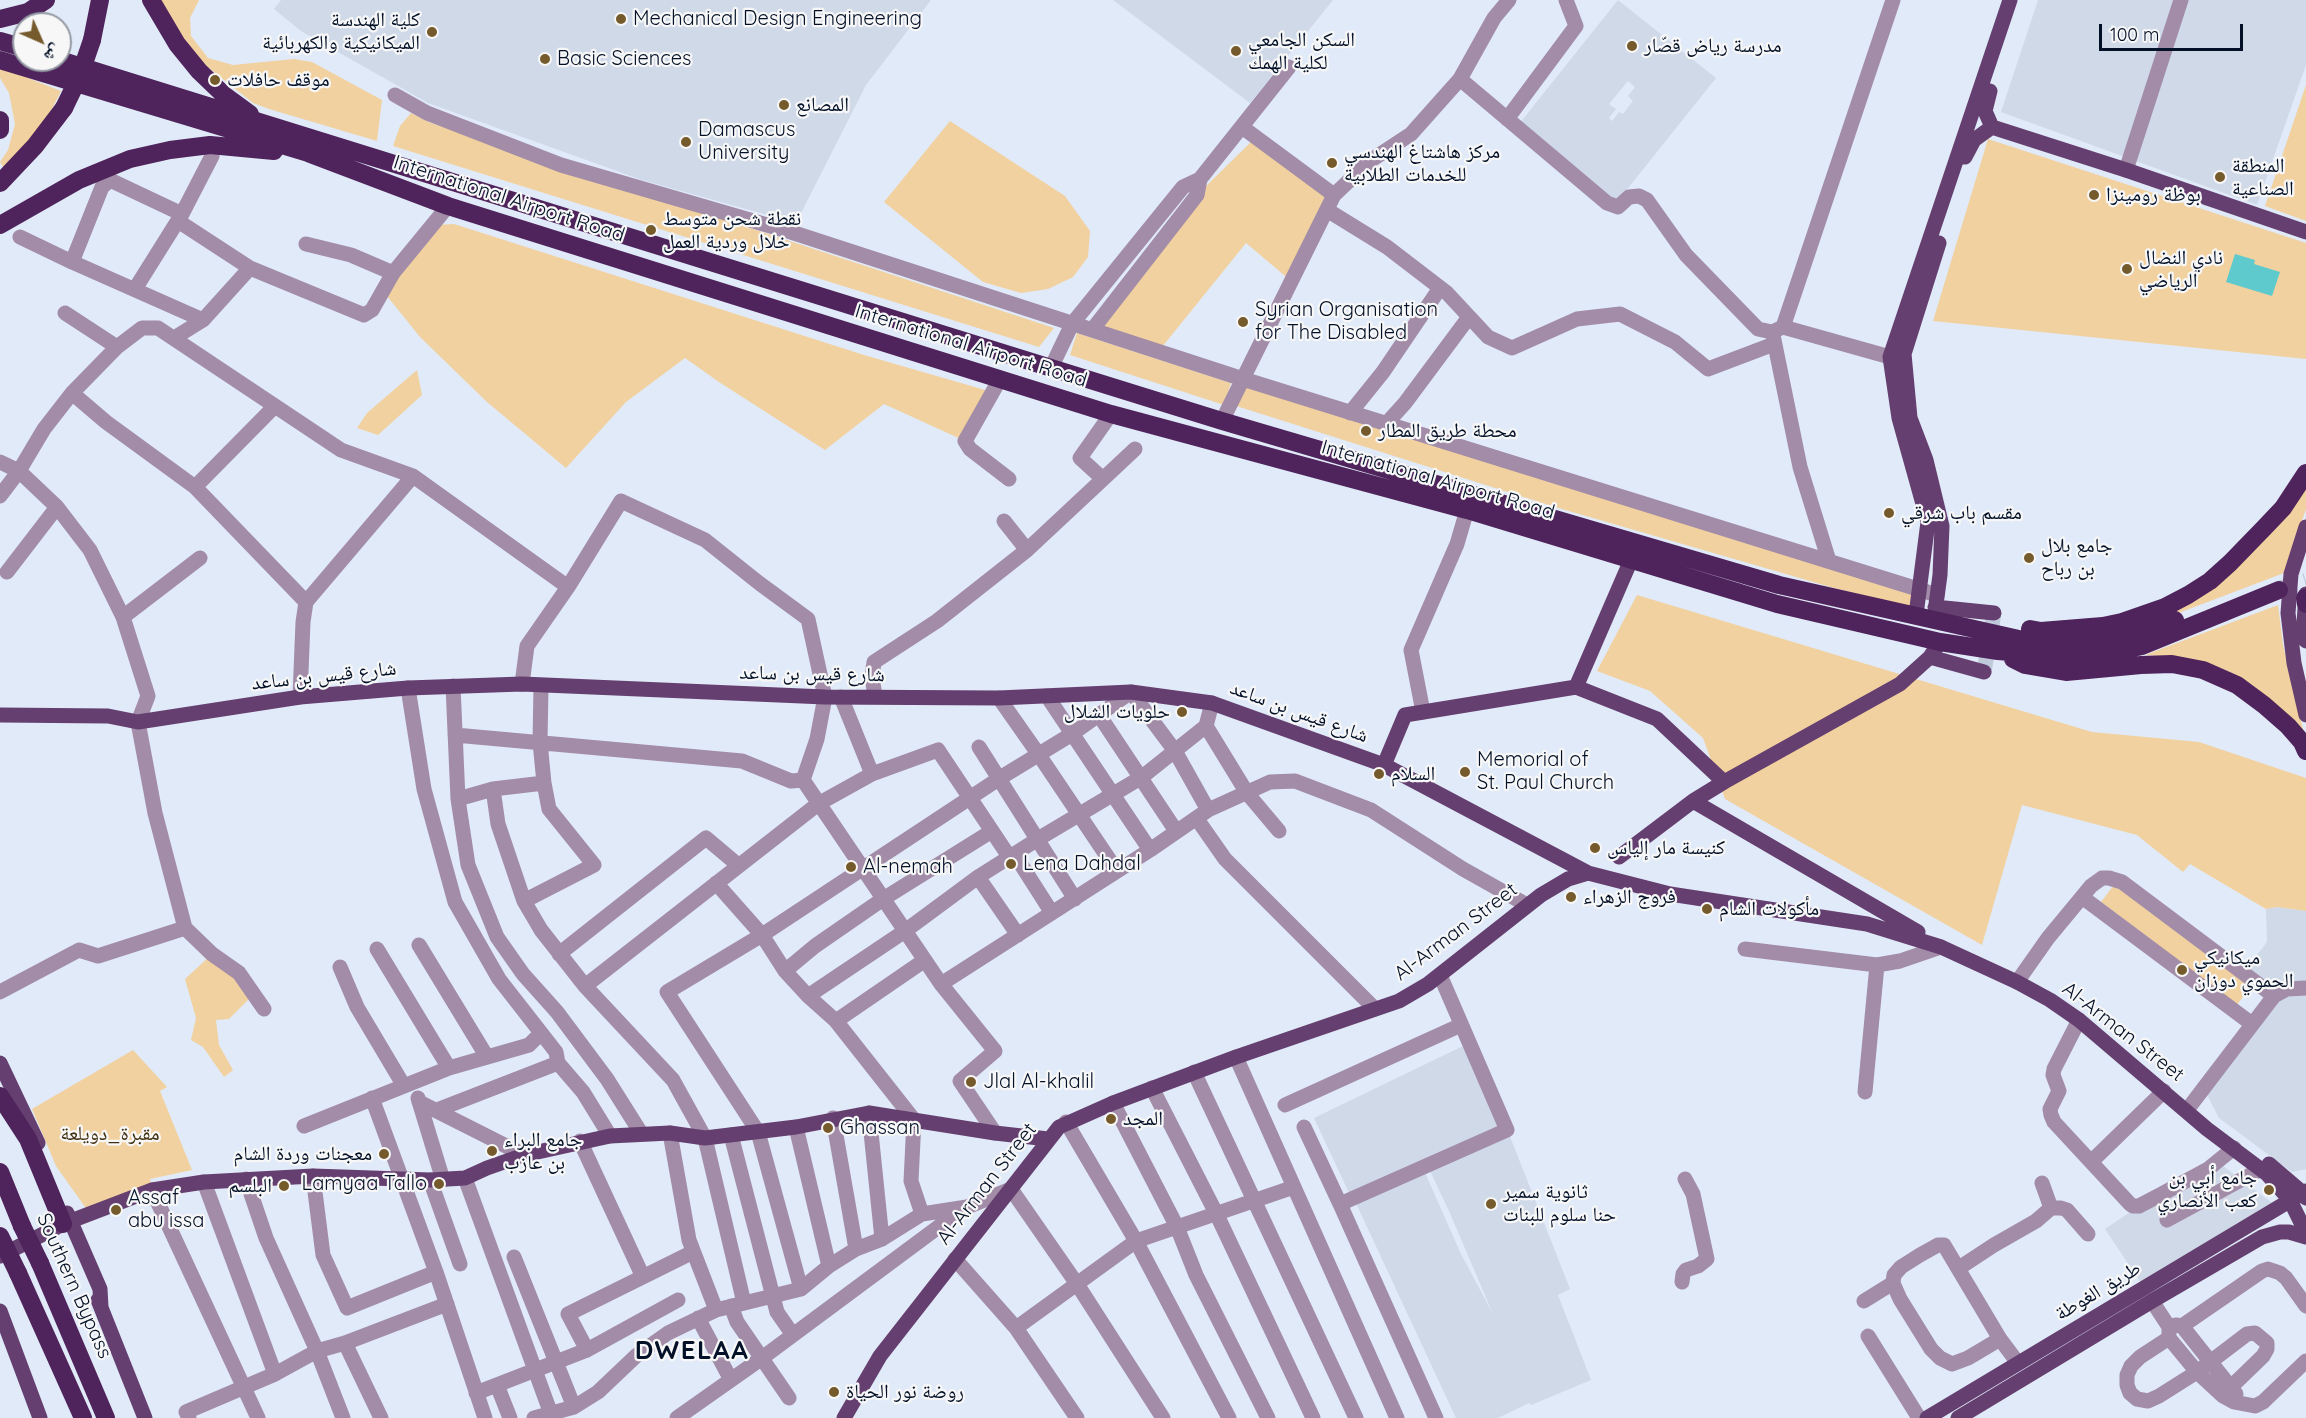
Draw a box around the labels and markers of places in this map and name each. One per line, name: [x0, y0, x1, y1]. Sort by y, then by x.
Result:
place label: Mechanical Design Engineering: [633, 7, 922, 31]
place label: كلية الهندسة الميكانيكية والكهربائية: [262, 8, 420, 55]
marker: Mechanical Design Engineering: [614, 12, 628, 26]
marker: كلية الهندسة الميكانيكية والكهربائية: [425, 25, 439, 39]
place label: السكن الجامعي لكلية الهمك: [1248, 28, 1355, 75]
place label: مدرسة رياض قصّار: [1644, 34, 1782, 58]
marker: مدرسة رياض قصّار: [1625, 39, 1639, 53]
marker: السكن الجامعي لكلية الهمك: [1229, 44, 1243, 58]
place label: Basic Sciences: [557, 47, 691, 71]
marker: Basic Sciences: [538, 52, 552, 66]
place label: موقف حافلات: [227, 68, 329, 92]
marker: موقف حافلات: [208, 73, 222, 87]
place label: المصانع: [796, 93, 849, 117]
marker: المصانع: [777, 98, 791, 112]
place label: Damascus University: [698, 118, 795, 165]
marker: Damascus University: [679, 135, 693, 149]
place label: مركز هاشتاغ الهندسي للخدمات الطلابية: [1344, 140, 1500, 187]
place label: المنطقة الصناعية: [2232, 154, 2294, 201]
marker: مركز هاشتاغ الهندسي للخدمات الطلابية: [1325, 156, 1339, 170]
marker: المنطقة الصناعية: [2213, 170, 2227, 184]
place label: بوظة رومينزا: [2106, 183, 2201, 207]
marker: بوظة رومينزا: [2087, 188, 2101, 202]
place label: نقطة شحن متوسط خلال وردية العمل: [663, 207, 801, 254]
marker: نقطة شحن متوسط خلال وردية العمل: [644, 223, 658, 237]
place label: نادي النضال الرياضي: [2139, 246, 2223, 293]
marker: نادي النضال الرياضي: [2120, 262, 2134, 276]
place label: Syrian Organisation for The Disabled: [1255, 298, 1438, 345]
marker: Syrian Organisation for The Disabled: [1236, 315, 1250, 329]
place label: محطة طريق المطار: [1378, 419, 1517, 443]
marker: محطة طريق المطار: [1359, 424, 1373, 438]
place label: مقسم باب شرقي: [1901, 501, 2022, 525]
marker: مقسم باب شرقي: [1882, 506, 1896, 520]
place label: جامع بلال بن رباح: [2041, 534, 2112, 581]
marker: جامع بلال بن رباح: [2022, 551, 2036, 565]
place label: حلويات الشلال: [1064, 700, 1170, 724]
marker: حلويات الشلال: [1175, 705, 1189, 719]
place label: Memorial of St. Paul Church: [1477, 748, 1614, 795]
place label: السلام: [1391, 762, 1435, 786]
marker: Memorial of St. Paul Church: [1458, 765, 1472, 779]
marker: السلام: [1372, 767, 1386, 781]
place label: كنيسة مار إلياس: [1607, 836, 1725, 860]
marker: كنيسة مار إلياس: [1588, 841, 1602, 855]
place label: Lena Dahdal: [1023, 852, 1141, 876]
place label: Al-nemah: [863, 855, 953, 879]
marker: Lena Dahdal: [1004, 857, 1018, 871]
marker: Al-nemah: [844, 860, 858, 874]
place label: فروج الزهراء: [1583, 885, 1676, 909]
marker: فروج الزهراء: [1564, 890, 1578, 904]
place label: مأكولات الشام: [1719, 897, 1819, 921]
marker: مأكولات الشام: [1700, 902, 1714, 916]
place label: ميكانيكي الحموي دوزان: [2194, 946, 2294, 993]
marker: ميكانيكي الحموي دوزان: [2175, 963, 2189, 977]
place label: Jlal Al-khalil: [983, 1070, 1094, 1094]
marker: Jlal Al-khalil: [964, 1075, 978, 1089]
place label: المجد: [1123, 1107, 1163, 1131]
marker: المجد: [1104, 1112, 1118, 1126]
place label: Ghassan: [840, 1116, 920, 1140]
marker: Ghassan: [821, 1121, 835, 1135]
place label: جامع البراء بن عازب: [504, 1128, 582, 1175]
place label: معجنات وردة الشام: [233, 1142, 372, 1166]
marker: جامع البراء بن عازب: [485, 1144, 499, 1158]
marker: معجنات وردة الشام: [377, 1147, 391, 1161]
place label: جامع أبي بن كعب الأنصاري: [2157, 1166, 2257, 1213]
place label: Lamyaa Tallo: [302, 1172, 427, 1196]
place label: البلسم: [228, 1174, 272, 1198]
marker: Lamyaa Tallo: [432, 1177, 446, 1191]
marker: البلسم: [277, 1179, 291, 1193]
place label: ثانوية سمير حنا سلوم للبنات: [1503, 1180, 1616, 1227]
marker: جامع أبي بن كعب الأنصاري: [2262, 1183, 2276, 1197]
place label: Assaf abu issa: [128, 1186, 204, 1233]
marker: ثانوية سمير حنا سلوم للبنات: [1484, 1197, 1498, 1211]
marker: Assaf abu issa: [109, 1203, 123, 1217]
place label: روضة نور الحياة: [846, 1380, 964, 1404]
marker: روضة نور الحياة: [827, 1385, 841, 1399]

